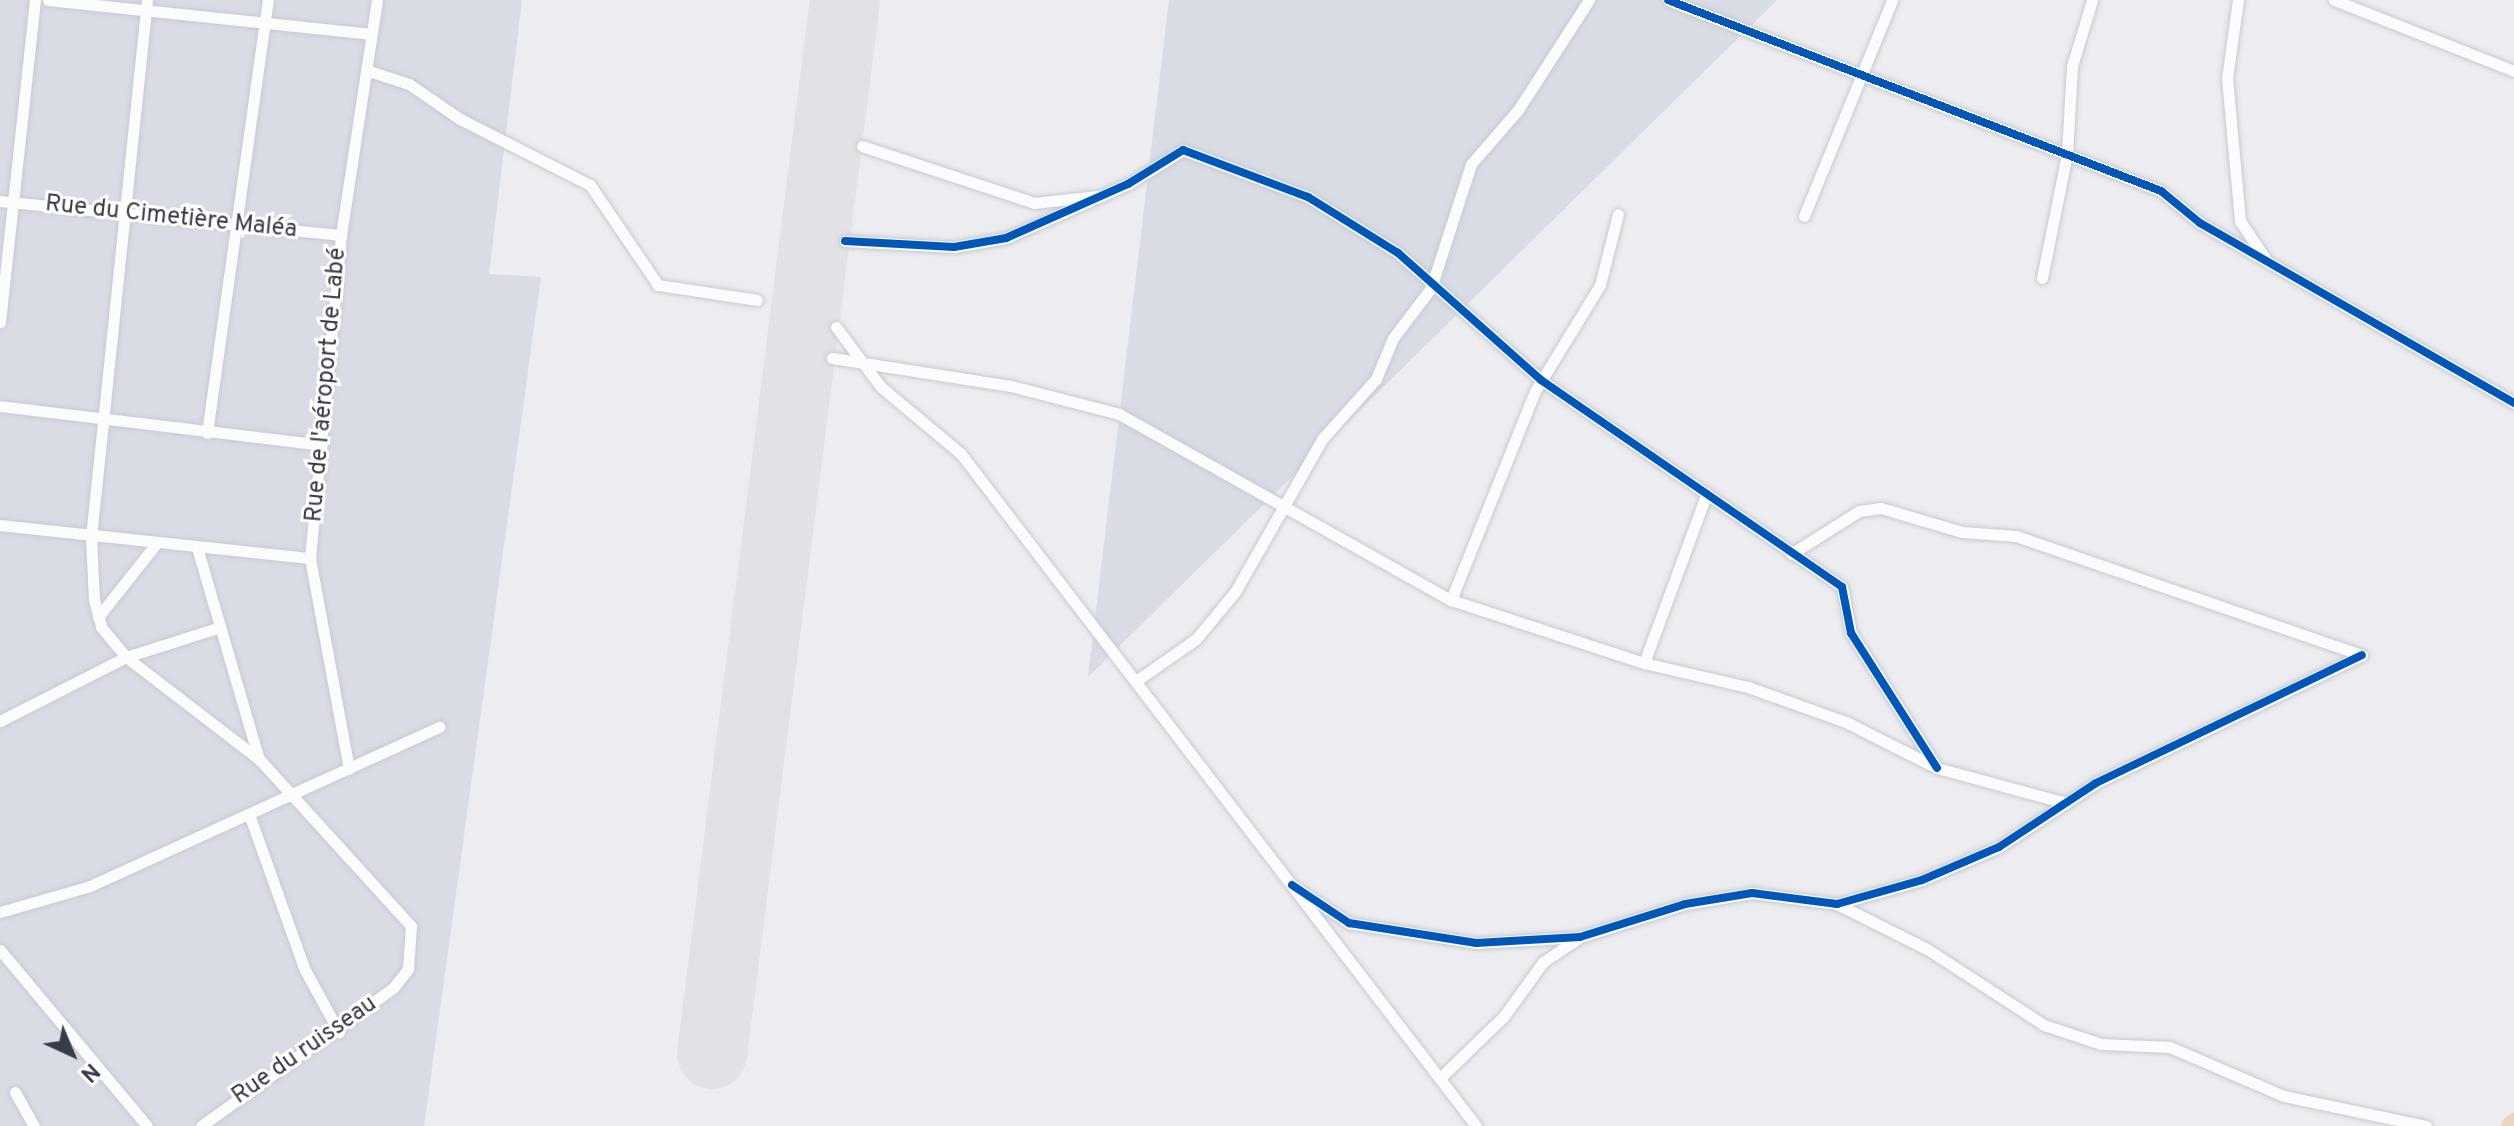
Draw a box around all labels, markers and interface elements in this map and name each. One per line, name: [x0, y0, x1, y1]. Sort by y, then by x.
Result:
street label: Rue du Cimetière Maléa: [44, 190, 298, 246]
street label: Rue de l'aéroport de Labé: [301, 247, 353, 523]
street label: Rue du ruisseau: [227, 990, 383, 1112]
north arrow: [32, 1014, 112, 1094]
text: N: [74, 1056, 104, 1087]

